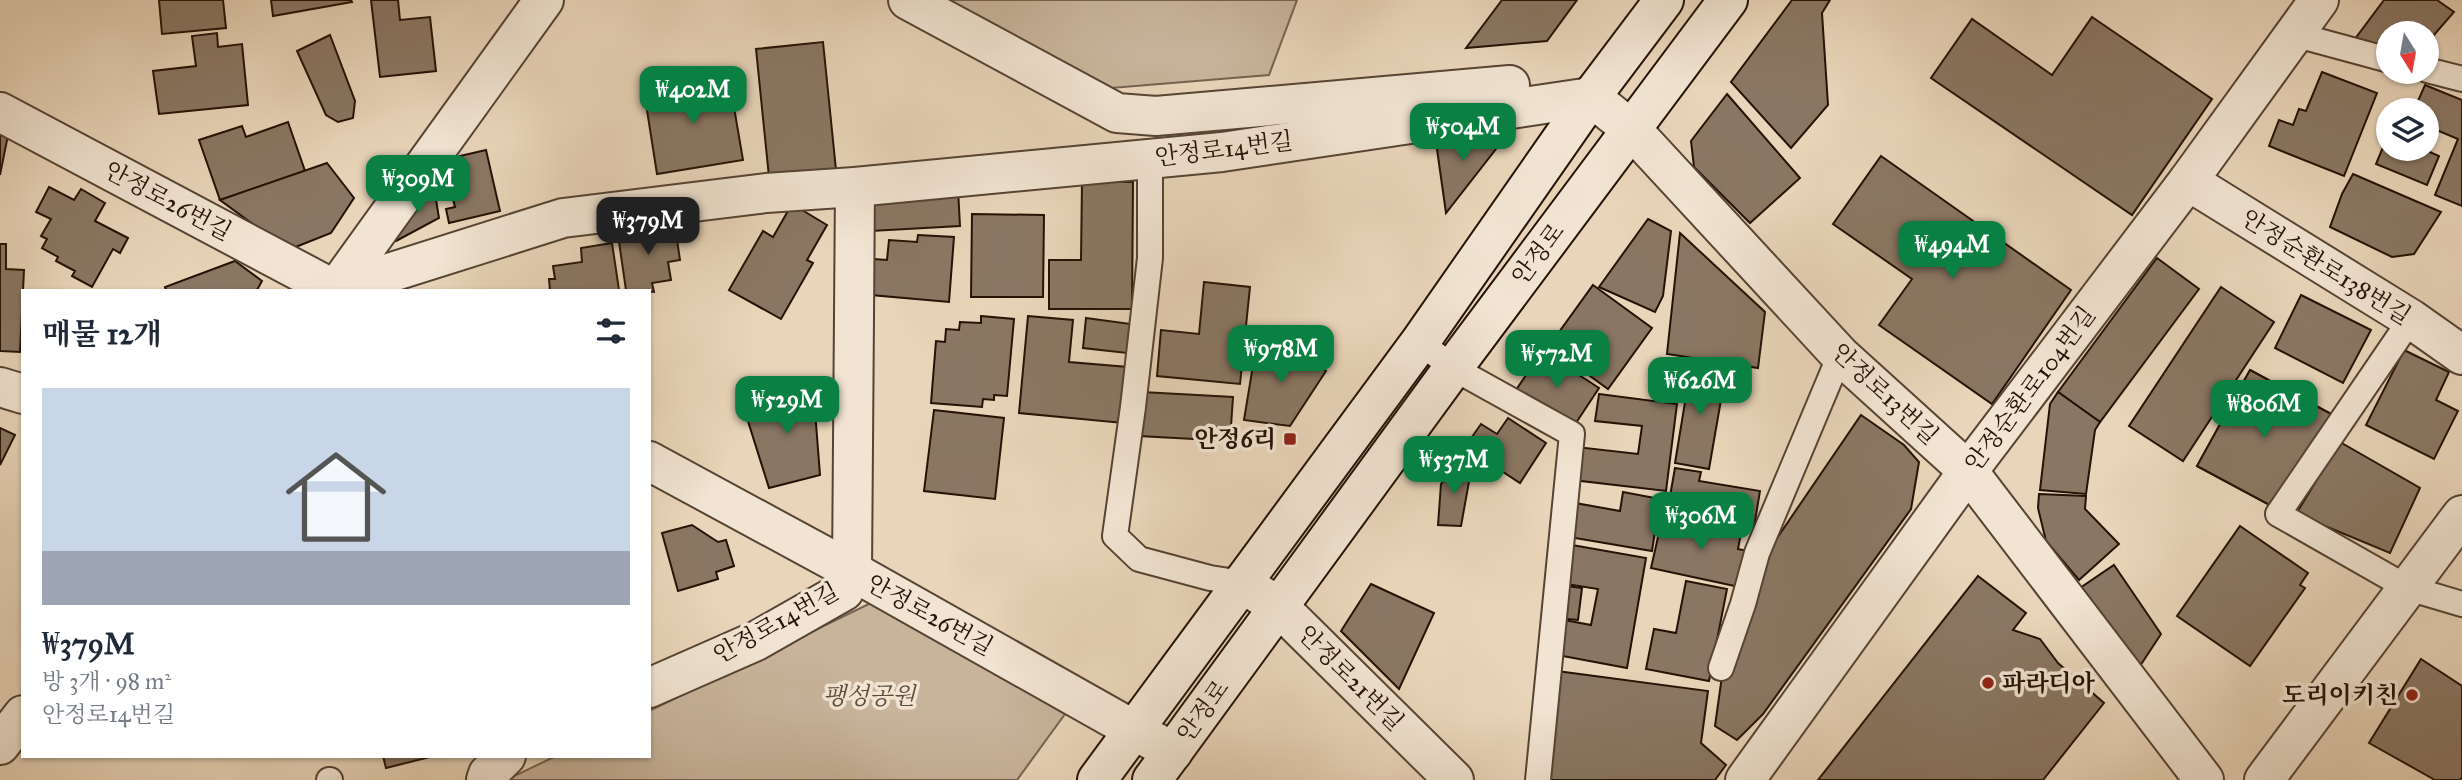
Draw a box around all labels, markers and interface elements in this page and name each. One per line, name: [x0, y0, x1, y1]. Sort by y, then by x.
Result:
north arrow: [2376, 21, 2440, 84]
map controls: [2376, 21, 2439, 161]
pin: ₩402M: [644, 66, 742, 126]
text: ₩402M: [656, 75, 730, 103]
button: layers: [2376, 98, 2439, 161]
pin: ₩504M: [1414, 104, 1512, 163]
text: ₩504M: [1426, 112, 1500, 140]
street label: 안정로14번길: [1153, 126, 1295, 172]
street label: 안정로26번길: [99, 155, 237, 247]
pin: ₩309M: [369, 156, 467, 215]
text: ₩309M: [382, 164, 454, 192]
pin: ₩379M: [599, 198, 697, 257]
street label: 안정순환로138번길: [2236, 203, 2416, 331]
text: ₩379M: [612, 206, 684, 234]
street label: 안정로: [1505, 217, 1571, 291]
pin: ₩494M: [1903, 222, 2001, 281]
text: ₩494M: [1914, 230, 1990, 258]
street label: 안정순환로104번길: [1958, 301, 2102, 477]
icon: filters: [592, 312, 630, 350]
text: 매물 12개: [42, 316, 162, 352]
pin: ₩978M: [1232, 326, 1330, 385]
pin: ₩572M: [1508, 330, 1606, 390]
text: ₩978M: [1244, 334, 1318, 362]
street label: 안정로13번길: [1825, 337, 1945, 451]
text: ₩572M: [1521, 339, 1593, 367]
pin: ₩626M: [1651, 358, 1749, 417]
text: ₩626M: [1664, 366, 1736, 394]
pin: ₩529M: [738, 376, 836, 436]
pin: ₩806M: [2215, 380, 2313, 440]
text: ₩529M: [751, 385, 823, 413]
text: ₩806M: [2227, 389, 2301, 417]
place label: 안정6리: [1194, 424, 1276, 454]
marker: 안정6리: [1282, 431, 1298, 447]
icon: home: [273, 434, 399, 560]
pin: ₩537M: [1405, 436, 1503, 496]
text: ₩537M: [1419, 445, 1489, 473]
pin: ₩306M: [1652, 492, 1750, 552]
text: ₩306M: [1665, 501, 1737, 529]
street label: 안정로26번길: [861, 568, 999, 662]
street label: 안정로14번길: [708, 576, 844, 670]
street label: 안정로21번길: [1292, 619, 1410, 737]
text: ₩379M: [42, 626, 135, 662]
text: 방 3개 · 98 m²: [42, 667, 171, 695]
place label: 파라디아: [2002, 668, 2096, 698]
street label: 안정로: [1170, 674, 1236, 748]
marker: 파라디아: [1980, 675, 1996, 691]
place label: 도리이키친: [2282, 680, 2398, 710]
park label: 팽성공원: [823, 681, 917, 711]
marker: 도리이키친: [2404, 687, 2420, 703]
text: 안정로14번길: [42, 700, 175, 728]

